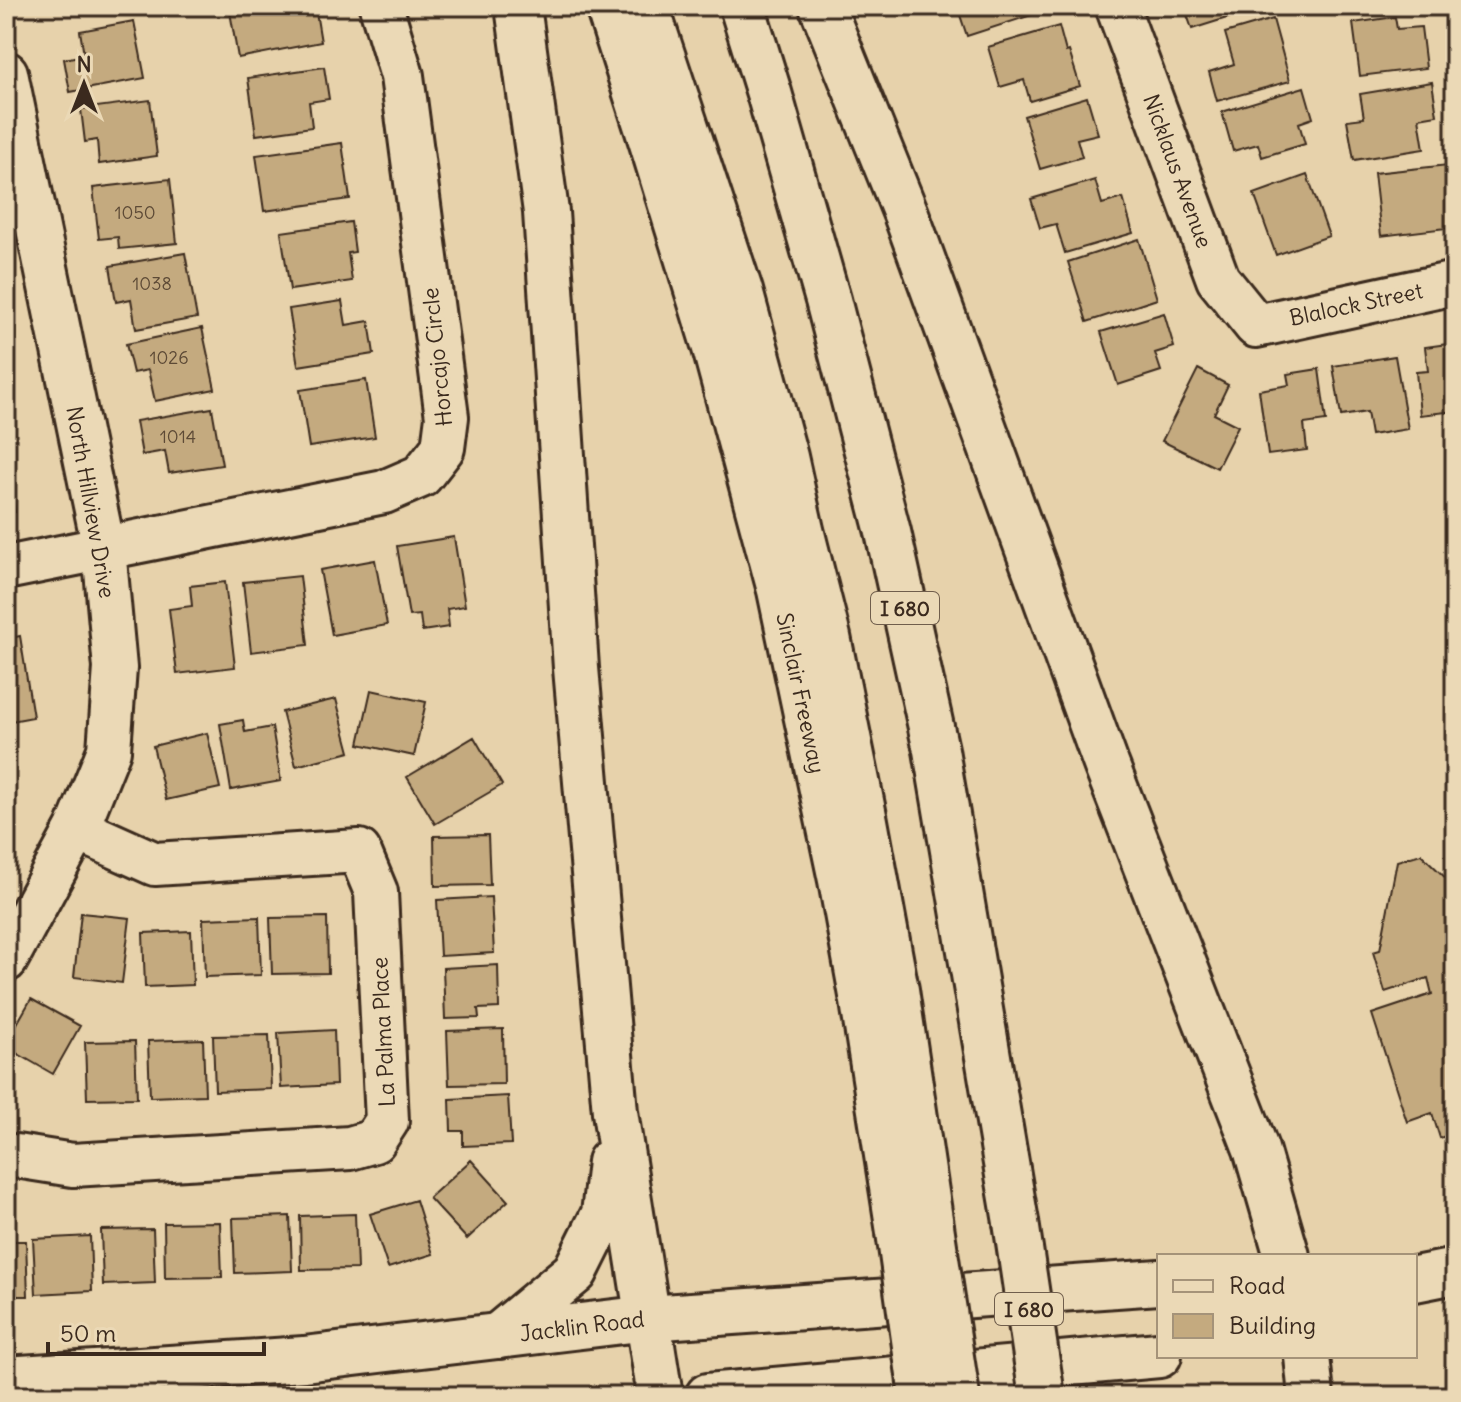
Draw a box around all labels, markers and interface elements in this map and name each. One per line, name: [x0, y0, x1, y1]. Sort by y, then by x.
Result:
north arrow: [44, 44, 124, 124]
text: N: [76, 50, 92, 78]
street label: Nicklaus Avenue: [1137, 90, 1219, 252]
house number: 1050: [114, 201, 156, 224]
house number: 1038: [132, 272, 172, 295]
street label: Blalock Street: [1287, 276, 1425, 332]
street label: Horcajo Circle: [416, 286, 458, 428]
house number: 1026: [149, 346, 189, 369]
street label: North Hillview Drive: [60, 404, 122, 600]
house number: 1014: [160, 425, 196, 448]
road number: I 680: [871, 592, 939, 624]
street label: Sinclair Freeway: [770, 610, 832, 776]
street label: La Palma Place: [365, 956, 401, 1108]
legend: [1157, 1254, 1417, 1358]
text: Road: [1229, 1270, 1285, 1300]
road number: I 680: [995, 1293, 1063, 1325]
street label: Jacklin Road: [518, 1304, 646, 1348]
scale bar: [48, 1306, 264, 1356]
text: Building: [1229, 1310, 1316, 1340]
text: 50 m: [60, 1318, 116, 1348]

